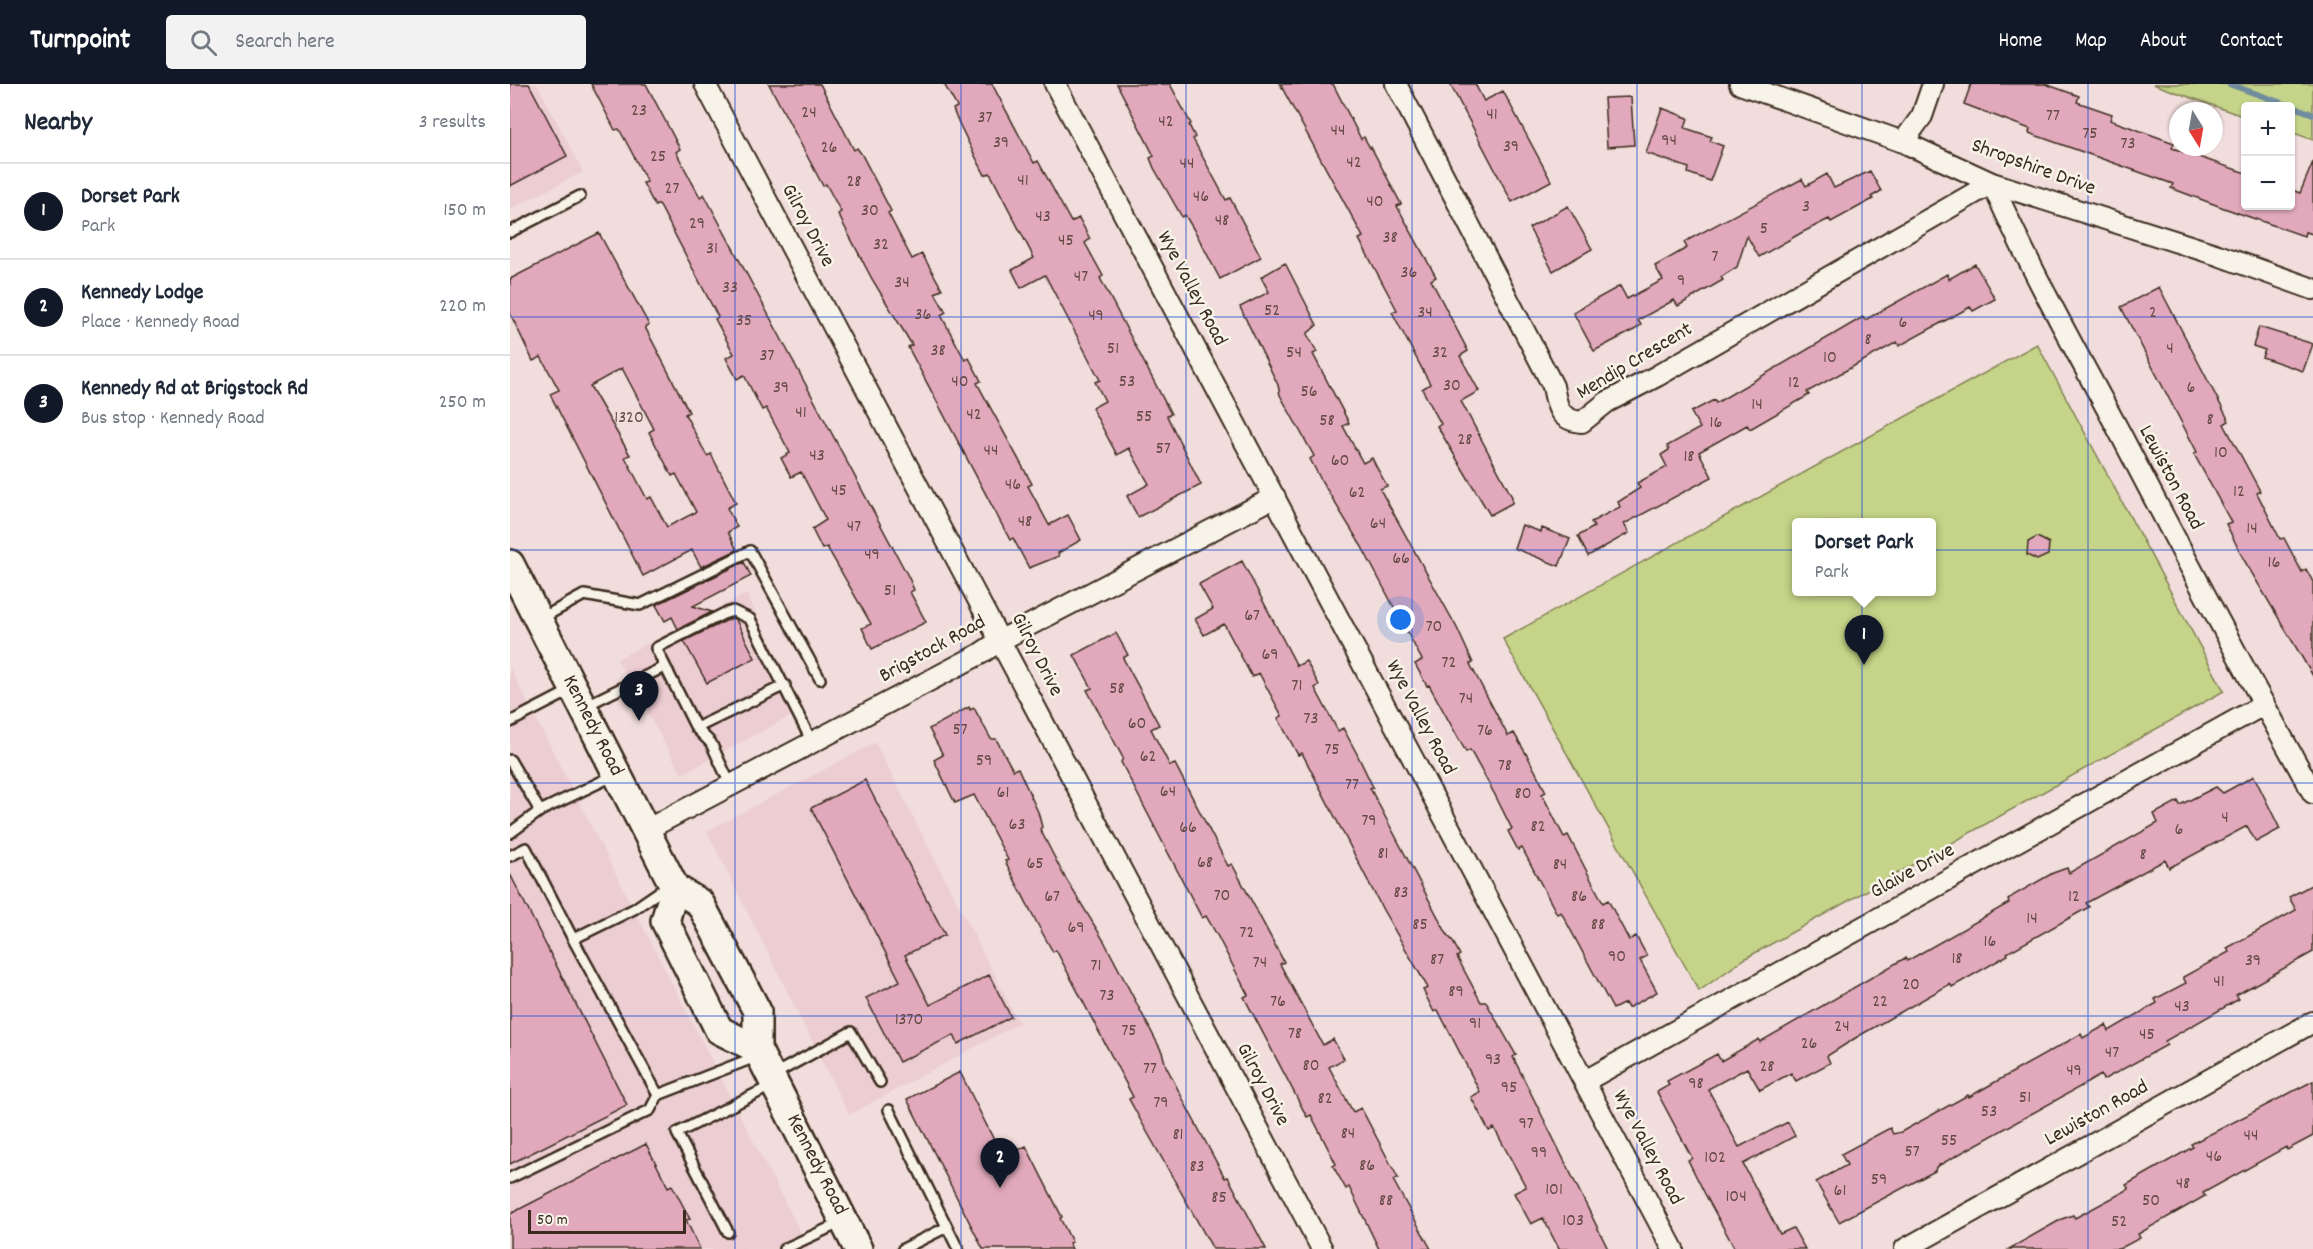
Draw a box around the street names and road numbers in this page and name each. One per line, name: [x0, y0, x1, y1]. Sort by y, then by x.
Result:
street label: Shropshire Drive: [1967, 132, 2099, 204]
street label: Gilroy Drive: [773, 179, 841, 273]
street label: Wye Valley Road: [1148, 226, 1234, 352]
street label: Mendip Crescent: [1571, 315, 1699, 409]
street label: Lewiston Road: [2130, 420, 2210, 536]
street label: Brigstock Road: [874, 608, 992, 692]
street label: Gilroy Drive: [1002, 608, 1070, 702]
street label: Wye Valley Road: [1377, 655, 1463, 781]
street label: Kennedy Road: [554, 670, 630, 782]
street label: Glaive Drive: [1865, 836, 1961, 908]
street label: Gilroy Drive: [1228, 1038, 1296, 1132]
street label: Lewiston Road: [2039, 1073, 2155, 1155]
street label: Wye Valley Road: [1604, 1085, 1690, 1211]
street label: Kennedy Road: [778, 1109, 854, 1221]

